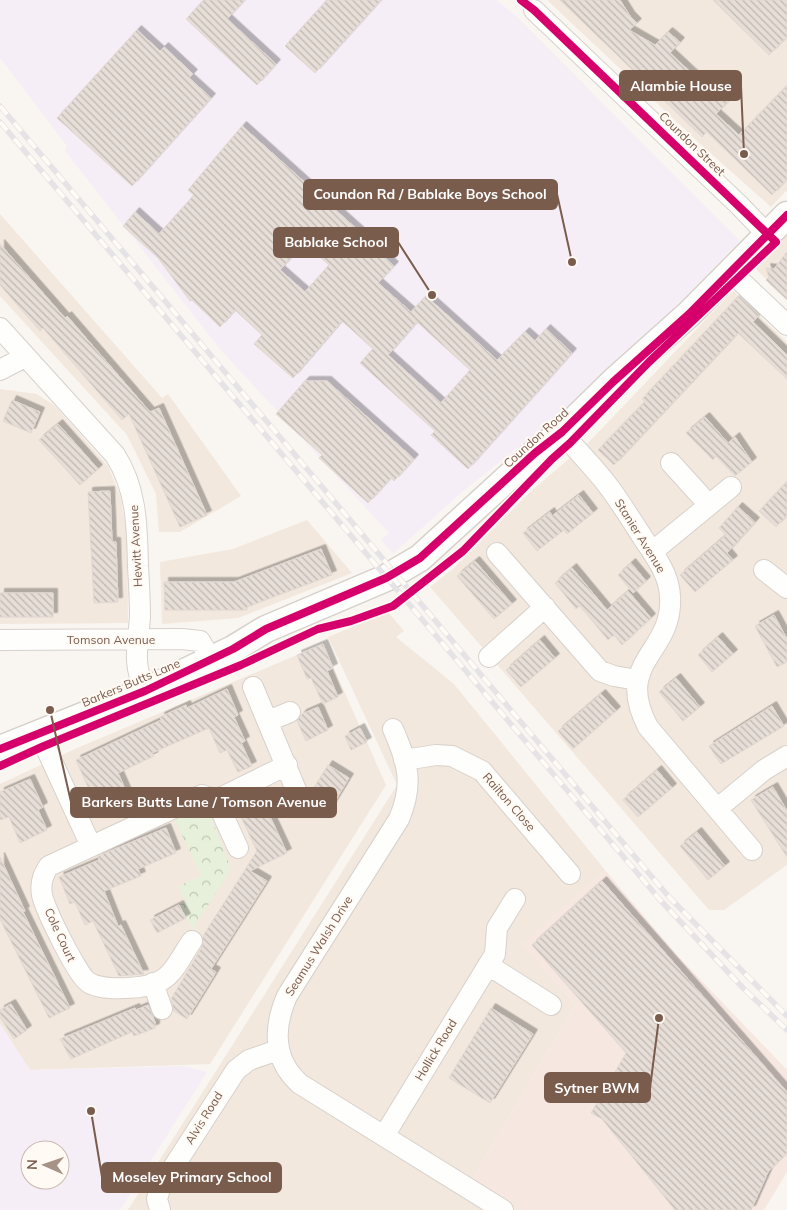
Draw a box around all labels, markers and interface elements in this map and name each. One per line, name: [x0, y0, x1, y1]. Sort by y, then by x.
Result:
callout: Alambie House: [620, 71, 741, 100]
text: Alambie House: [630, 77, 732, 95]
street label: Coundon Street: [656, 108, 728, 179]
callout: Coundon Rd / Bablake Boys School: [304, 180, 557, 209]
text: Coundon Rd / Bablake Boys School: [313, 185, 547, 203]
callout: Bablake School: [274, 228, 398, 257]
text: Bablake School: [284, 233, 388, 251]
street label: Coundon Road: [500, 405, 571, 471]
street label: Stanier Avenue: [612, 496, 669, 576]
street label: Hewitt Avenue: [126, 505, 145, 587]
street label: Tomson Avenue: [67, 632, 155, 647]
street label: Barkers Butts Lane: [79, 655, 182, 710]
street label: Railton Close: [480, 769, 539, 834]
callout: Barkers Butts Lane / Tomson Avenue: [71, 788, 336, 817]
text: Barkers Butts Lane / Tomson Avenue: [82, 793, 327, 811]
street label: Seamus Walsh Drive: [282, 893, 356, 999]
street label: Cole Court: [41, 906, 79, 964]
street label: Hollick Road: [411, 1016, 460, 1083]
callout: Sytner BWM: [545, 1073, 650, 1102]
text: Sytner BWM: [555, 1079, 639, 1097]
street label: Alvis Road: [181, 1089, 226, 1147]
north arrow: [20, 1140, 70, 1190]
text: N: [23, 1159, 41, 1170]
callout: Moseley Primary School: [102, 1163, 281, 1192]
text: Moseley Primary School: [112, 1168, 272, 1186]

